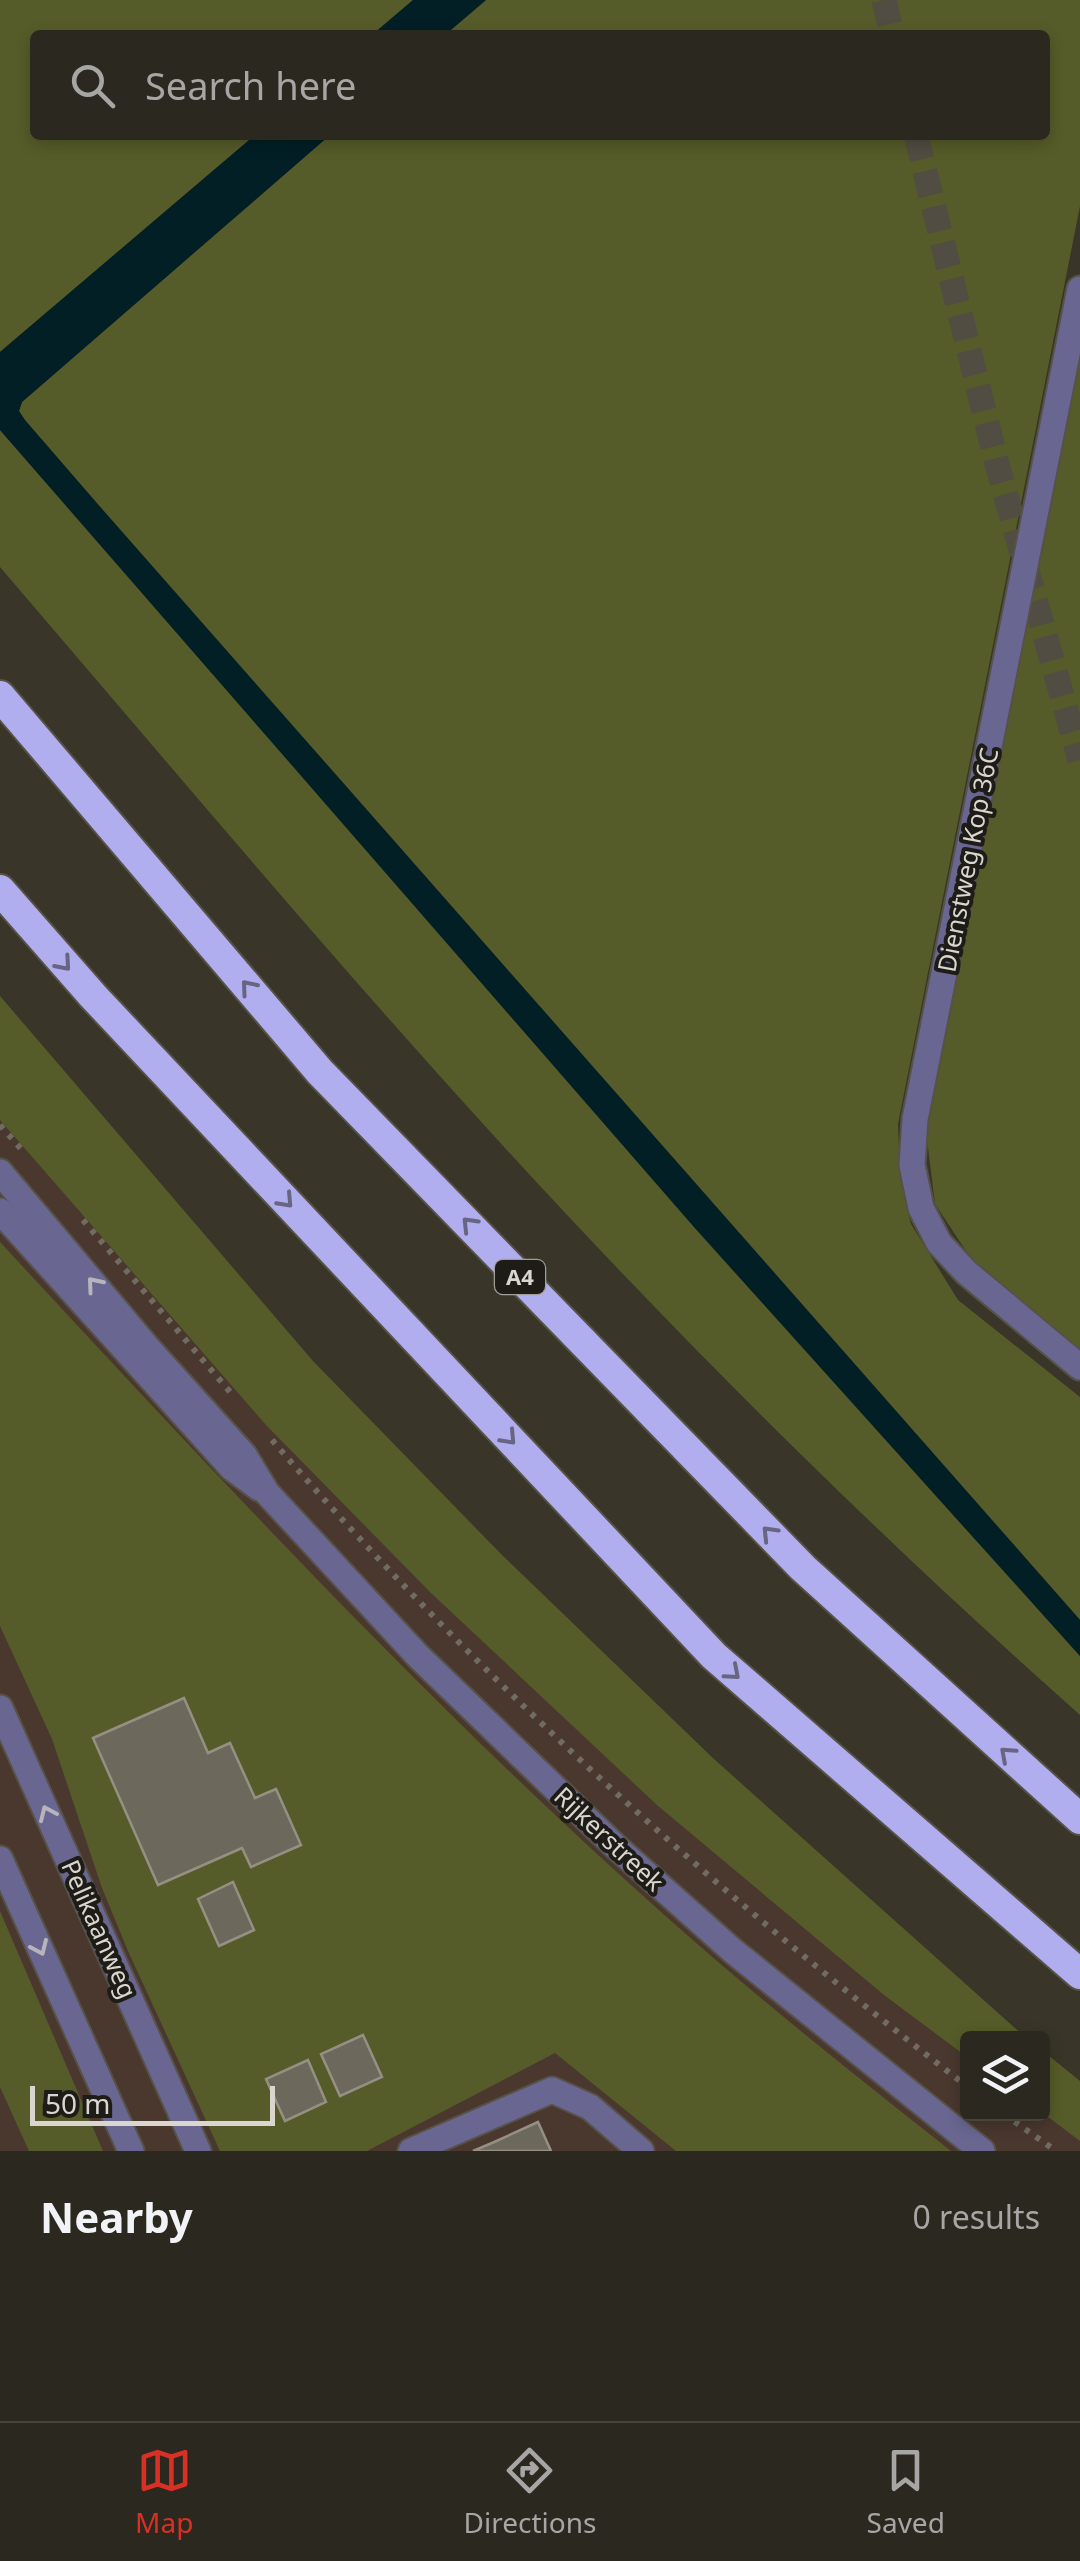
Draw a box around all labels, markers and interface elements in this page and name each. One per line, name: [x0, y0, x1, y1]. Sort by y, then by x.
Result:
search box: [30, 30, 1050, 140]
icon: search: [65, 58, 120, 113]
text: Search here: [145, 59, 356, 111]
street label: Dienstweg Kop 36C: [929, 745, 1005, 975]
one-way arrow: [53, 952, 71, 971]
one-way arrow: [242, 980, 260, 998]
one-way arrow: [274, 1190, 292, 1208]
one-way arrow: [463, 1218, 481, 1236]
road number: A4: [495, 1260, 545, 1294]
one-way arrow: [88, 1277, 106, 1295]
one-way arrow: [497, 1426, 515, 1445]
one-way arrow: [763, 1526, 781, 1544]
one-way arrow: [722, 1661, 740, 1679]
one-way arrow: [1000, 1748, 1019, 1766]
street label: Rijkerstreek: [547, 1779, 672, 1898]
one-way arrow: [39, 1805, 59, 1823]
street label: Pelikaanweg: [54, 1854, 146, 2003]
one-way arrow: [28, 1938, 48, 1956]
map controls: [960, 2031, 1050, 2121]
button: layers: [960, 2031, 1050, 2121]
scale bar: [30, 2081, 275, 2126]
text: 50 m: [45, 2084, 111, 2122]
text: Nearby: [40, 2188, 193, 2245]
text: 0 results: [913, 2195, 1040, 2238]
tab: Map: [135, 2443, 193, 2541]
tab: Directions: [464, 2443, 596, 2541]
tab: Saved: [867, 2443, 945, 2541]

